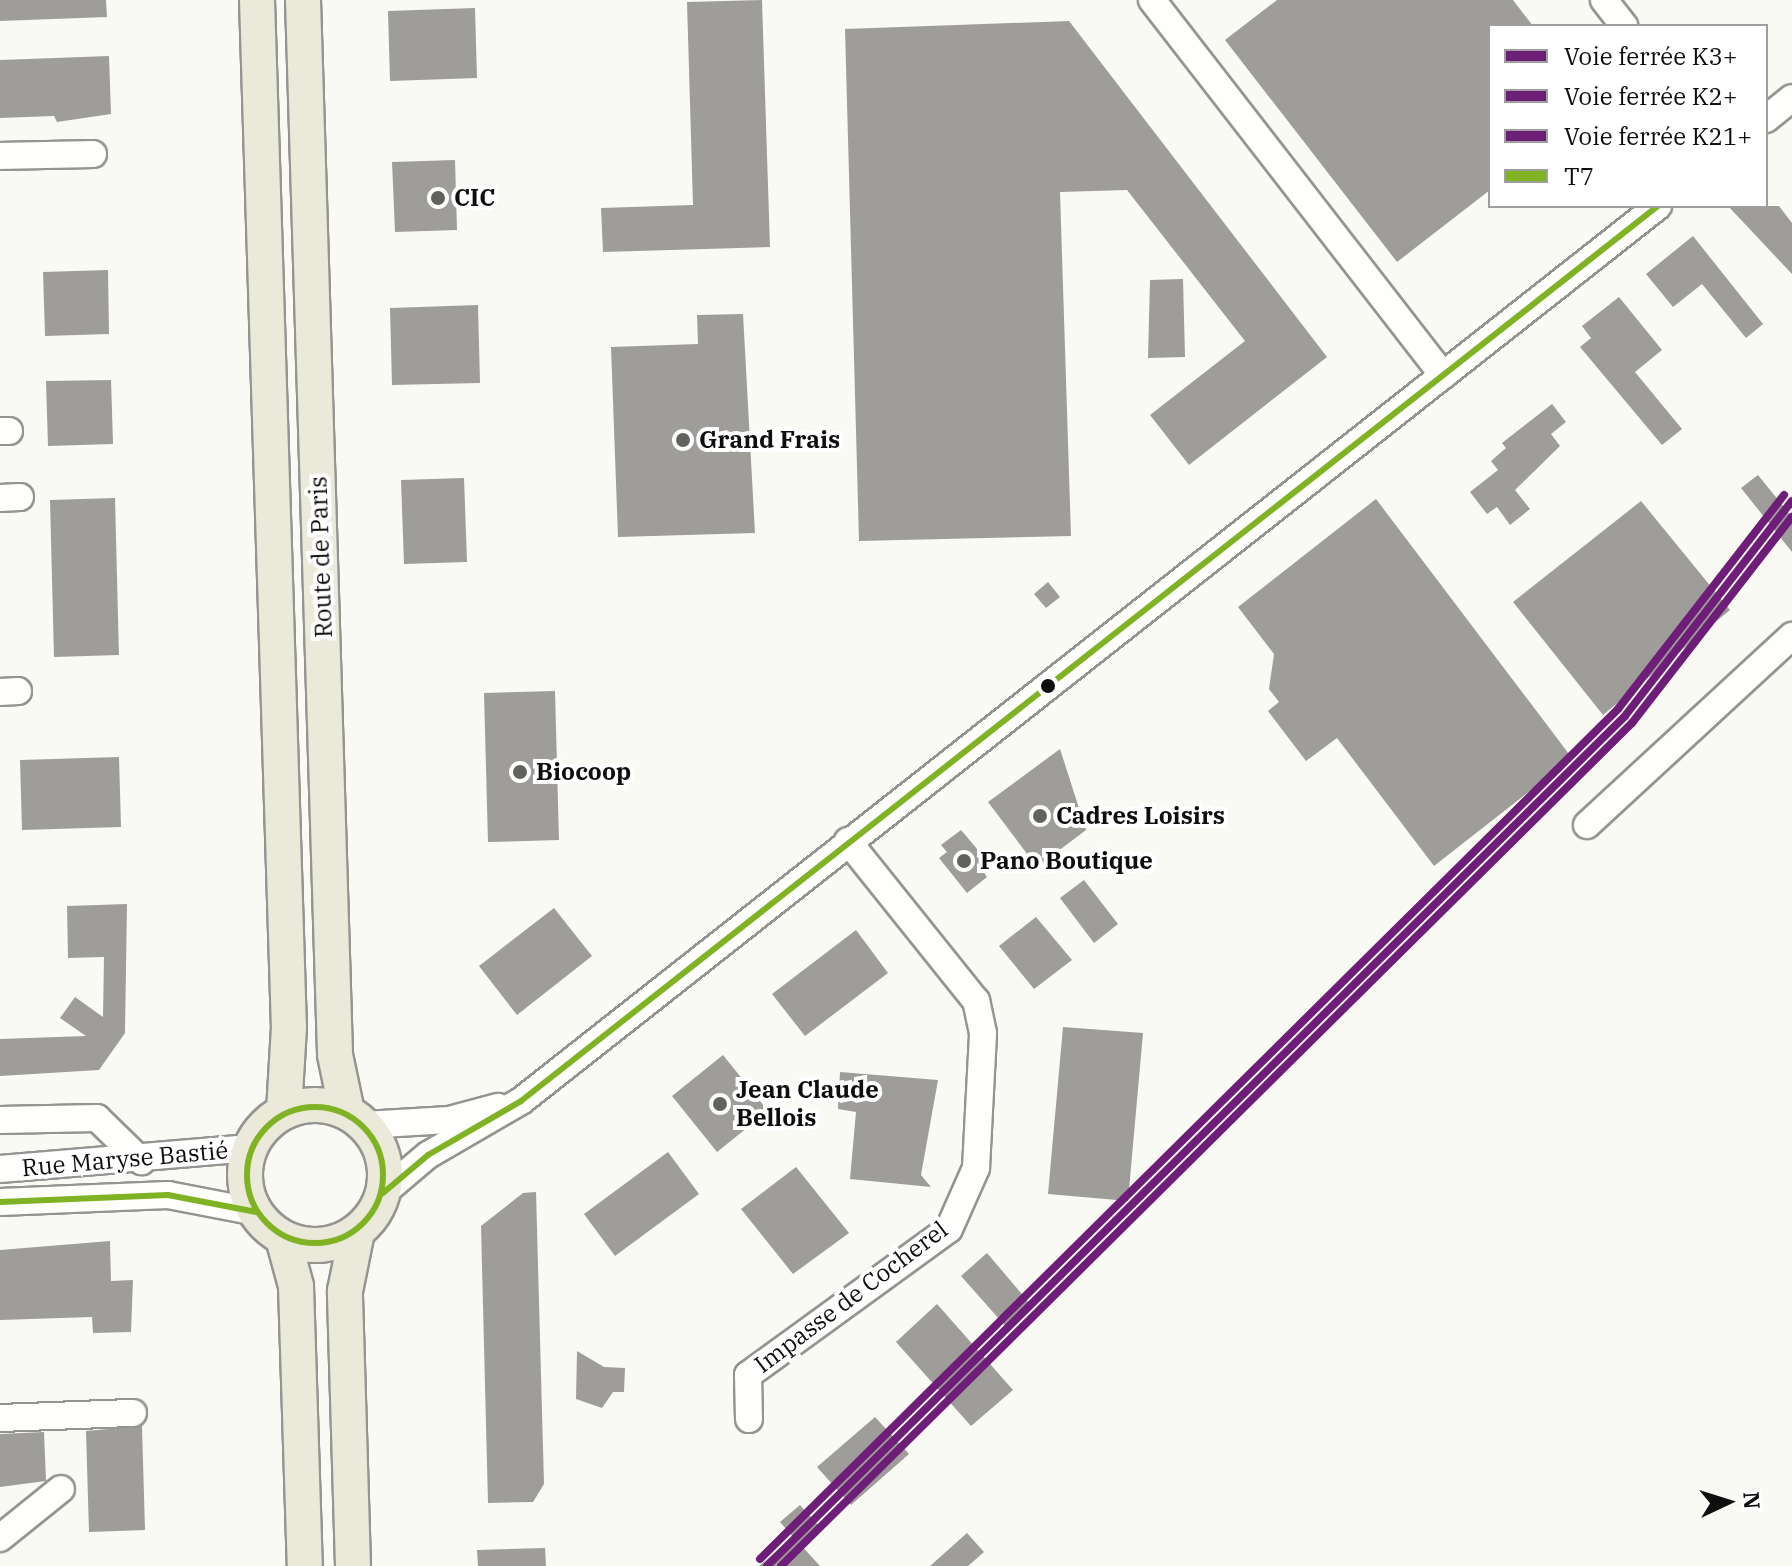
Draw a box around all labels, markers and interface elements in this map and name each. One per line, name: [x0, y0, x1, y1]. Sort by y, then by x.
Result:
legend: [1488, 24, 1768, 208]
text: Voie ferrée K3+: [1564, 40, 1737, 72]
text: Voie ferrée K2+: [1564, 80, 1737, 112]
text: Voie ferrée K21+: [1564, 120, 1752, 152]
text: T7: [1564, 160, 1594, 192]
place label: CIC: [454, 184, 495, 212]
marker: CIC: [429, 189, 447, 207]
place label: Grand Frais: [699, 426, 840, 454]
marker: Grand Frais: [674, 431, 692, 449]
street label: Route de Paris: [304, 476, 338, 638]
unlabelled marker: [1040, 678, 1056, 694]
place label: Biocoop: [536, 758, 631, 786]
marker: Biocoop: [511, 763, 529, 781]
place label: Cadres Loisirs: [1056, 802, 1225, 830]
marker: Cadres Loisirs: [1031, 807, 1049, 825]
place label: Pano Boutique: [980, 847, 1153, 875]
marker: Pano Boutique: [955, 852, 973, 870]
place label: Jean Claude Bellois: [736, 1076, 879, 1132]
marker: Jean Claude Bellois: [711, 1095, 729, 1113]
street label: Rue Maryse Bastié: [21, 1136, 229, 1182]
street label: Impasse de Cocherel: [749, 1215, 953, 1379]
north arrow: [1688, 1462, 1768, 1542]
text: N: [1737, 1491, 1768, 1510]

